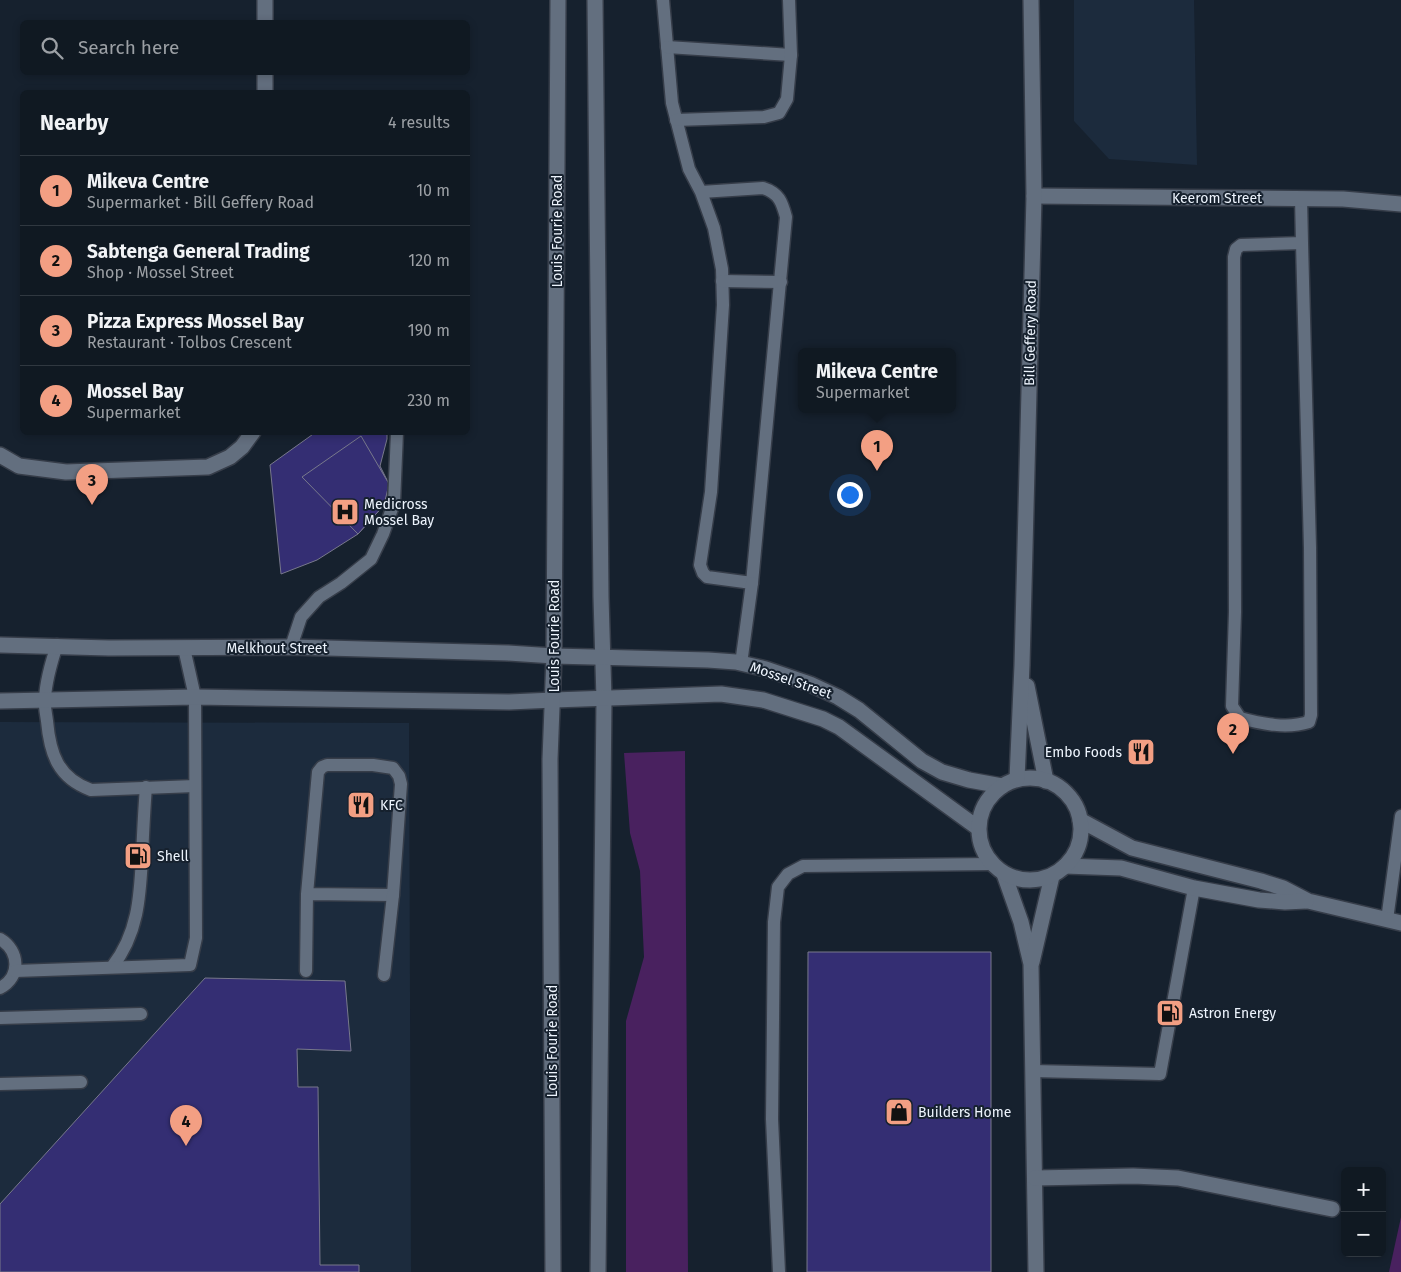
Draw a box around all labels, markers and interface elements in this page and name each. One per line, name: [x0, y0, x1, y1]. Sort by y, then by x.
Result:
search box: [20, 20, 470, 75]
icon: search: [38, 34, 66, 62]
text: Search here: [78, 36, 179, 59]
text: Nearby: [40, 110, 108, 136]
text: 4 results: [388, 113, 450, 132]
text: Mikeva Centre: [87, 170, 209, 193]
street label: Louis Fourie Road: [549, 175, 566, 287]
text: 1: [52, 181, 60, 200]
text: 10 m: [416, 181, 450, 200]
street label: Keerom Street: [1172, 190, 1263, 207]
text: Supermarket · Bill Geffery Road: [87, 193, 314, 212]
text: Sabtenga General Trading: [87, 240, 310, 263]
text: 2: [52, 251, 60, 270]
text: 120 m: [408, 251, 450, 270]
text: Shop · Mossel Street: [87, 263, 234, 282]
street label: Bill Geffery Road: [1021, 280, 1040, 386]
text: Pizza Express Mossel Bay: [87, 310, 304, 333]
text: 3: [52, 321, 60, 340]
text: 190 m: [408, 321, 450, 340]
text: Restaurant · Tolbos Crescent: [87, 333, 292, 352]
popup: [798, 348, 956, 413]
text: Mikeva Centre: [816, 360, 938, 383]
text: Mossel Bay: [87, 380, 184, 403]
text: Supermarket: [816, 383, 910, 402]
text: 4: [51, 391, 61, 410]
text: 230 m: [407, 391, 450, 410]
text: Supermarket: [87, 403, 181, 422]
pin: 1: [861, 430, 893, 471]
pin: 3: [76, 464, 108, 505]
your location: [837, 482, 863, 508]
place label: Medicross Mossel Bay: [364, 496, 434, 529]
hospital icon: Medicross Mossel Bay: [330, 497, 360, 527]
street label: Louis Fourie Road: [546, 580, 563, 692]
street label: Melkhout Street: [226, 640, 328, 657]
street label: Mossel Street: [748, 659, 835, 703]
pin: 2: [1217, 713, 1249, 754]
restaurant icon: Embo Foods: [1126, 737, 1156, 767]
place label: Embo Foods: [1045, 744, 1122, 761]
restaurant icon: KFC: [346, 790, 376, 820]
place label: KFC: [380, 797, 403, 814]
fuel station icon: Shell: [123, 841, 153, 871]
place label: Shell: [157, 848, 189, 865]
street label: Louis Fourie Road: [544, 985, 561, 1097]
fuel station icon: Astron Energy: [1155, 998, 1185, 1028]
place label: Astron Energy: [1189, 1005, 1276, 1022]
shop icon: Builders Home: [884, 1097, 914, 1127]
place label: Builders Home: [918, 1104, 1011, 1121]
pin: 4: [170, 1105, 202, 1146]
map controls: [1341, 1167, 1386, 1257]
button: +: [1341, 1167, 1386, 1212]
button: −: [1341, 1212, 1386, 1257]

